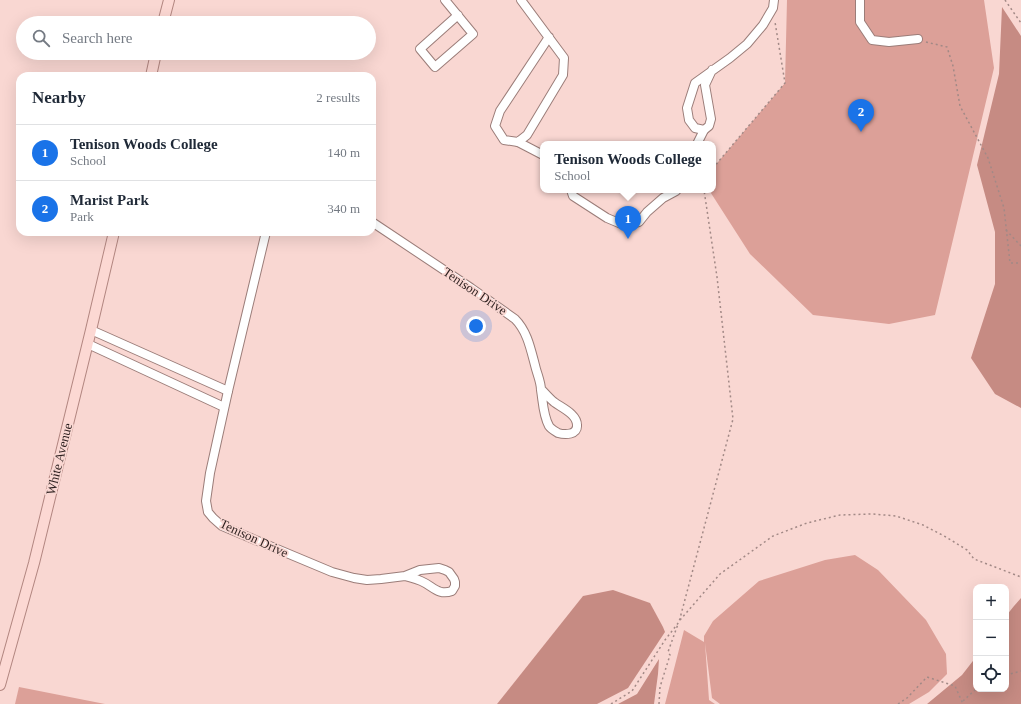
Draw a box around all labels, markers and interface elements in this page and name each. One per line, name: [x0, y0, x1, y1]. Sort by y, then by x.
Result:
search box: [16, 16, 376, 60]
icon: search: [30, 27, 52, 49]
text: Search here: [62, 30, 132, 46]
text: Nearby: [32, 88, 86, 107]
text: 2 results: [316, 90, 360, 105]
pin: 2: [848, 99, 874, 132]
text: Tenison Woods College: [70, 136, 218, 152]
popup: [540, 141, 716, 193]
text: 1: [42, 145, 48, 160]
text: 140 m: [327, 145, 360, 160]
text: Tenison Woods College: [554, 151, 702, 167]
text: School: [70, 153, 106, 168]
text: School: [554, 168, 590, 183]
text: Marist Park: [70, 192, 149, 208]
text: 2: [42, 201, 48, 216]
text: 340 m: [327, 201, 360, 216]
pin: 1: [615, 206, 641, 239]
text: Park: [70, 209, 94, 224]
street label: Tenison Drive: [440, 264, 510, 318]
your location: [466, 316, 486, 336]
street label: White Avenue: [43, 421, 75, 497]
street label: Tenison Drive: [217, 516, 291, 560]
map controls: [973, 584, 1009, 692]
button: +: [973, 584, 1009, 620]
button: −: [973, 620, 1009, 656]
button: locate: [973, 656, 1009, 692]

